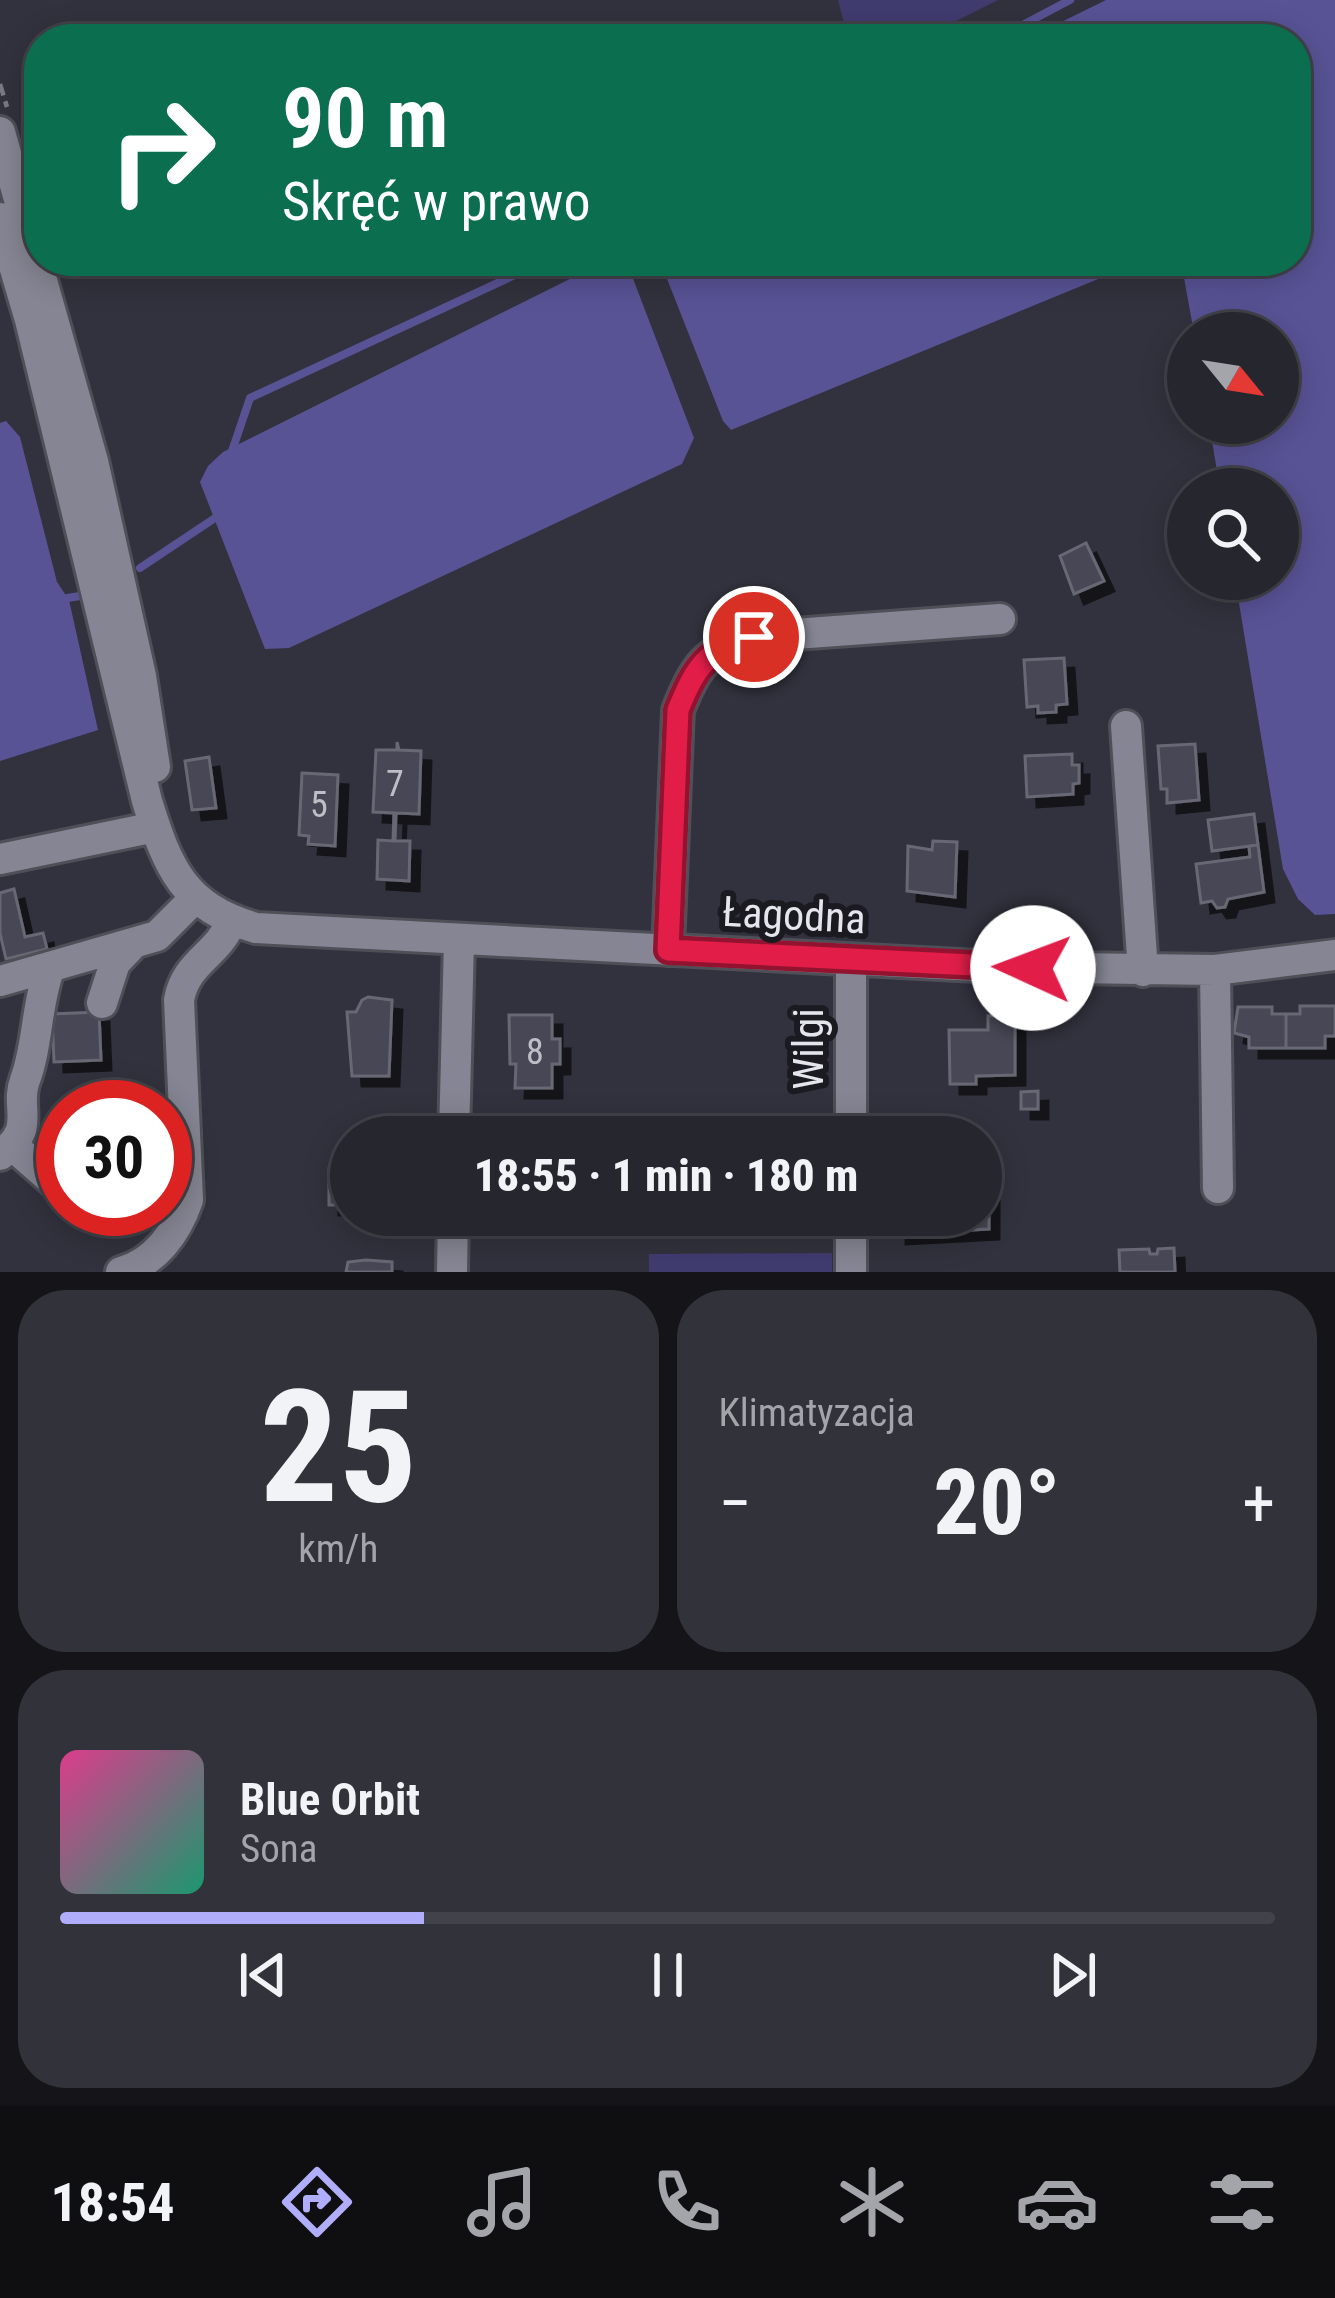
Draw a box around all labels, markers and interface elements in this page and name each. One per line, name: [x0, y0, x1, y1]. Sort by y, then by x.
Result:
text: 90 m: [282, 69, 449, 168]
icon: right: [84, 72, 240, 228]
text: Skręć w prawo: [282, 170, 591, 233]
north arrow: [1167, 312, 1299, 444]
map controls: [1167, 312, 1299, 600]
button: search: [1167, 468, 1299, 600]
pin: [703, 586, 805, 688]
icon: arrive: [721, 604, 787, 670]
house number: 7: [386, 763, 404, 805]
house number: 5: [310, 784, 328, 826]
street label: Łagodna: [721, 887, 867, 943]
position arrow: [970, 905, 1096, 1031]
street label: Wilgi: [784, 1008, 833, 1090]
house number: 8: [526, 1031, 544, 1073]
speed limit sign: 30: [36, 1080, 192, 1236]
text: 18:55 · 1 min · 180 m: [474, 1149, 858, 1202]
text: 25: [259, 1356, 417, 1539]
text: Klimatyzacja: [719, 1390, 915, 1436]
text: 20°: [933, 1451, 1060, 1556]
text: −: [719, 1465, 752, 1542]
text: +: [1242, 1465, 1275, 1542]
text: km/h: [298, 1526, 378, 1572]
text: Blue Orbit: [240, 1773, 420, 1826]
text: Sona: [240, 1826, 317, 1872]
icon: previous: [230, 1942, 296, 2008]
icon: pause: [635, 1942, 701, 2008]
icon: next: [1040, 1942, 1106, 2008]
icon: directions: [275, 2160, 359, 2244]
icon: music: [460, 2160, 544, 2244]
icon: phone: [645, 2160, 729, 2244]
icon: climate: [830, 2160, 914, 2244]
icon: car: [1015, 2160, 1099, 2244]
icon: filters: [1200, 2160, 1284, 2244]
text: 18:54: [51, 2171, 174, 2234]

